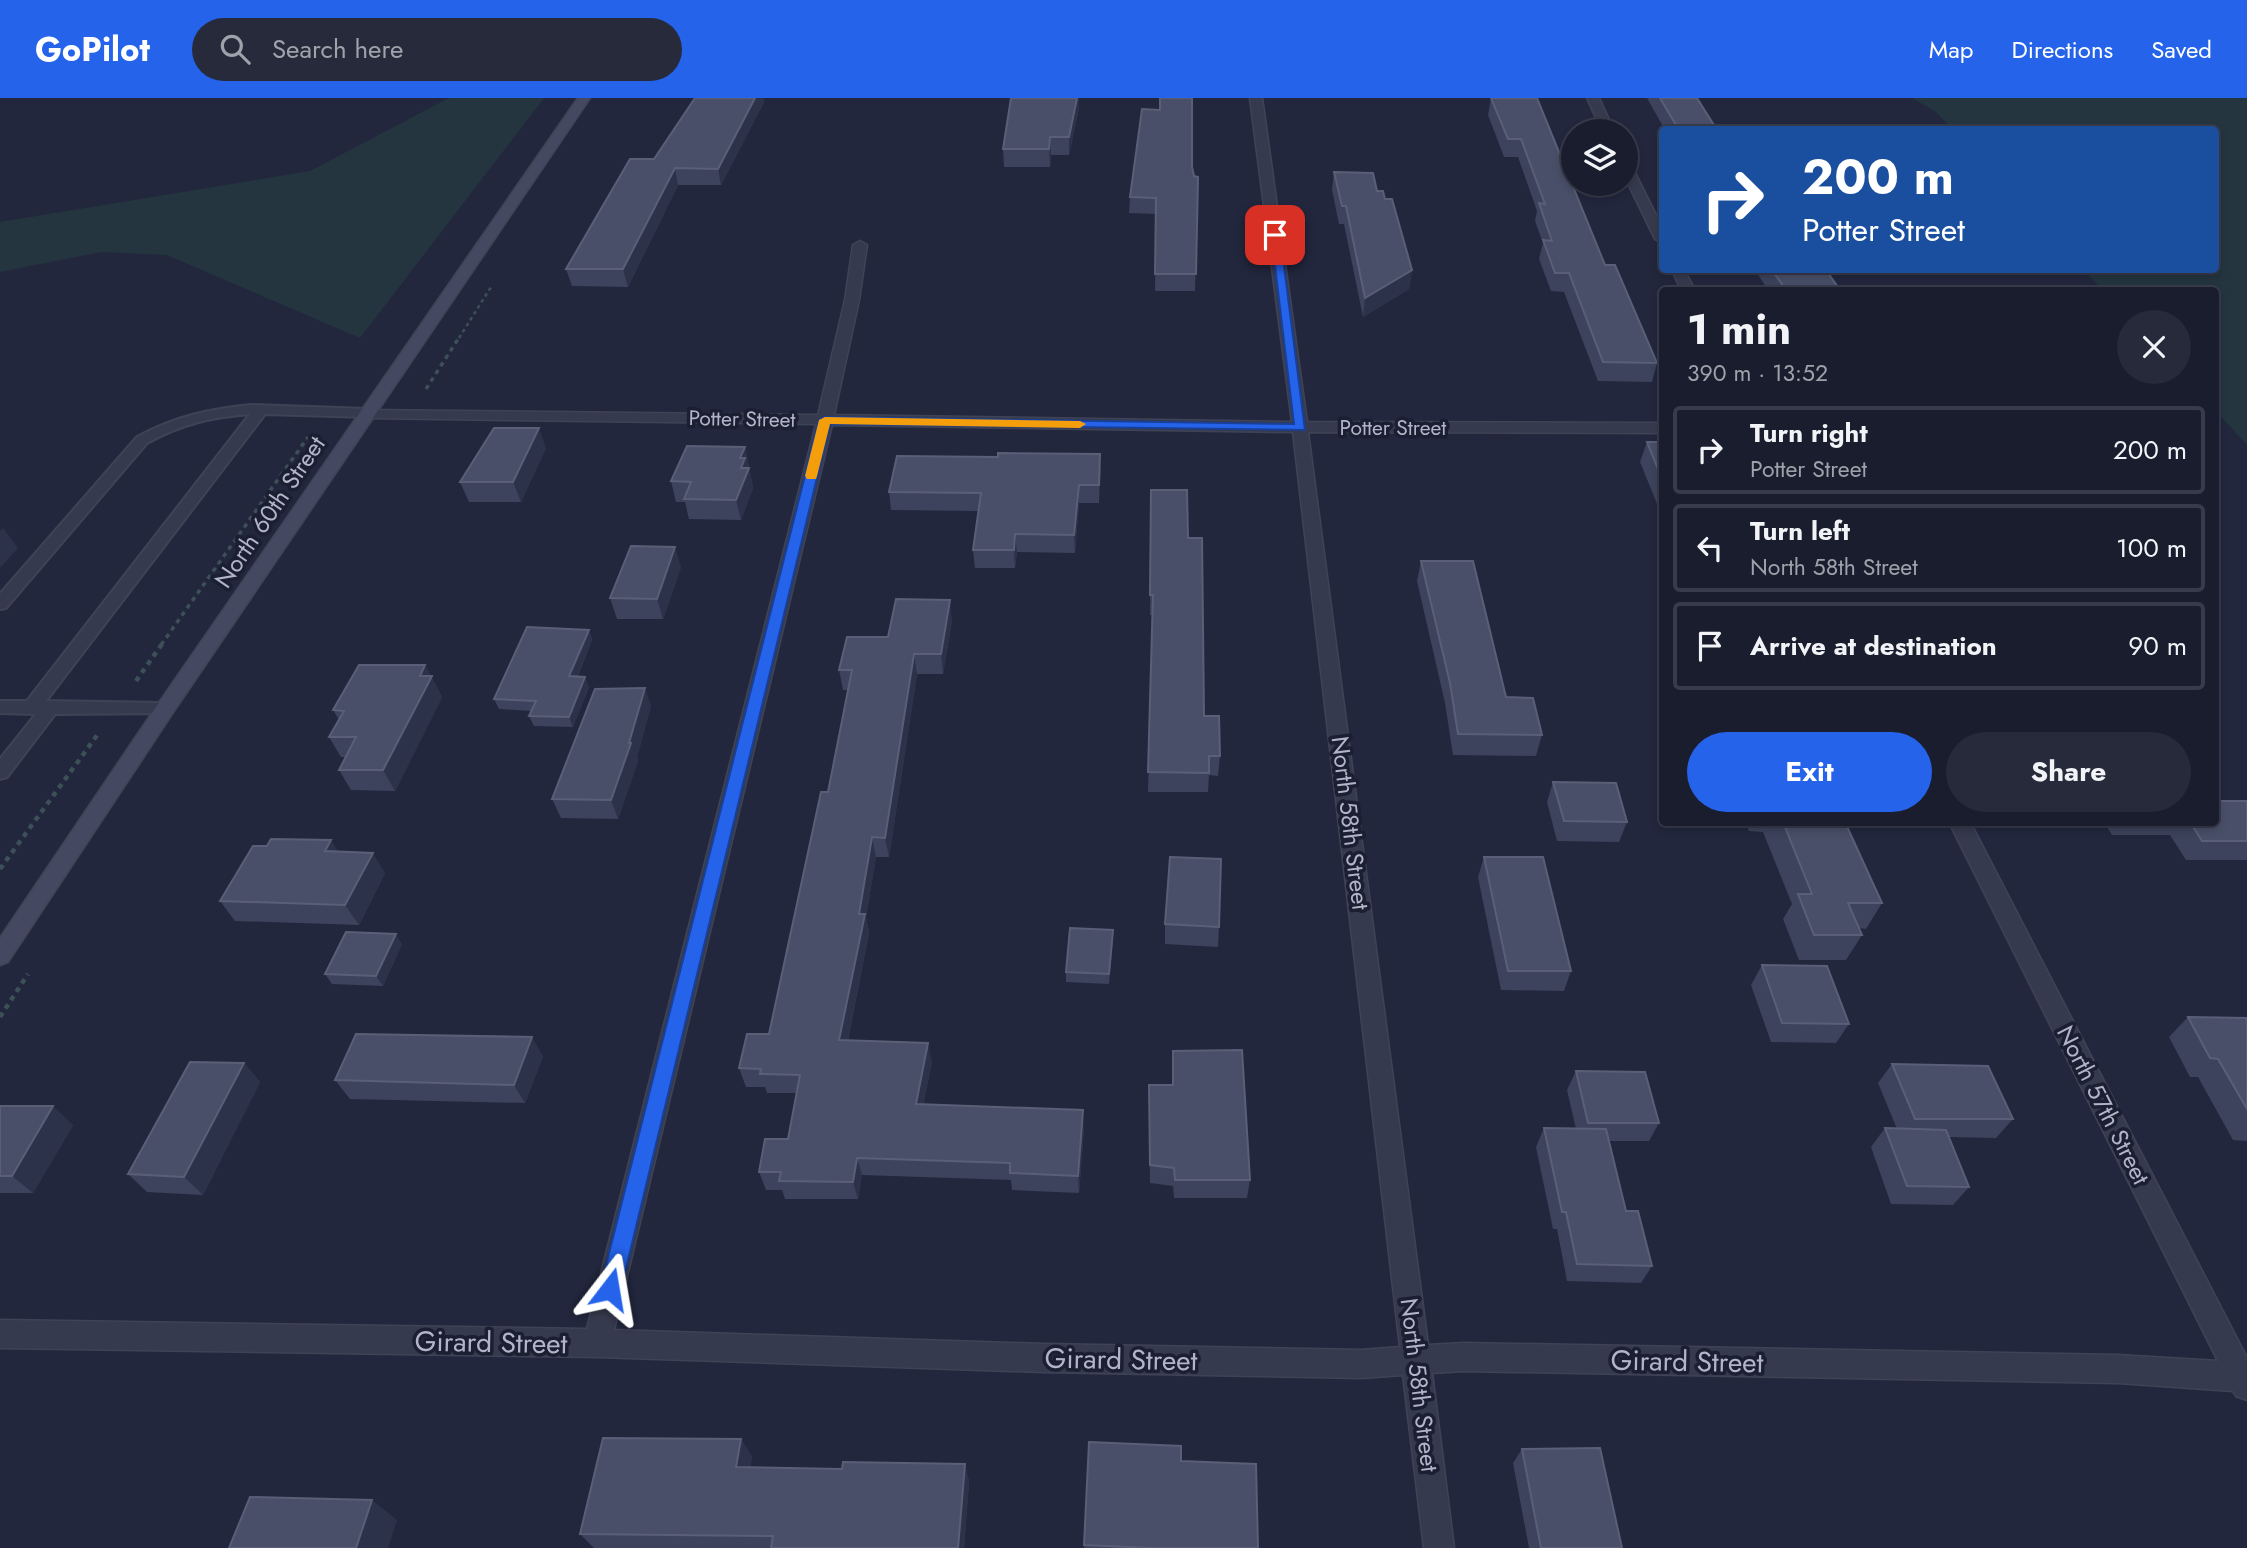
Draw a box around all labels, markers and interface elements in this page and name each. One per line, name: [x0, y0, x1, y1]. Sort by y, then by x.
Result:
search box: [192, 18, 682, 81]
text: GoPilot: [35, 26, 150, 73]
icon: search: [216, 30, 254, 68]
text: Search here: [272, 30, 403, 68]
text: Map: [1929, 32, 1974, 67]
text: Directions: [2012, 32, 2113, 67]
text: Saved: [2151, 32, 2212, 67]
map controls: [1561, 119, 1638, 196]
button: layers: [1561, 119, 1638, 196]
text: 200 m: [1802, 142, 1954, 212]
icon: right: [1687, 154, 1778, 245]
pin: [1245, 205, 1305, 265]
text: Potter Street: [1802, 207, 1965, 253]
icon: arrive: [1256, 216, 1294, 254]
text: 1 min: [1687, 299, 1791, 360]
button: close: [2117, 310, 2191, 384]
text: 390 m · 13:52: [1687, 356, 1828, 390]
street label: Potter Street: [688, 403, 796, 435]
street label: Potter Street: [1340, 413, 1446, 443]
text: Turn right: [1750, 414, 1868, 452]
street label: North 60th Street: [206, 429, 334, 595]
icon: right: [1691, 431, 1729, 469]
text: 200 m: [2113, 431, 2187, 469]
text: Potter Street: [1750, 452, 1867, 486]
text: Turn left: [1750, 512, 1850, 550]
icon: left: [1691, 529, 1729, 567]
text: 100 m: [2116, 529, 2187, 567]
text: North 58th Street: [1750, 550, 1918, 584]
icon: arrive: [1691, 627, 1729, 665]
text: Arrive at destination: [1750, 627, 1997, 665]
text: 90 m: [2128, 627, 2187, 665]
button: Exit: [1687, 732, 1932, 812]
button: Share: [1946, 732, 2191, 812]
street label: North 58th Street: [1322, 734, 1379, 912]
street label: North 57th Street: [2048, 1019, 2159, 1191]
position arrow: [573, 1252, 647, 1326]
street label: North 58th Street: [1391, 1296, 1448, 1474]
street label: Girard Street: [414, 1321, 568, 1364]
street label: Girard Street: [1044, 1338, 1198, 1381]
street label: Girard Street: [1610, 1340, 1764, 1383]

